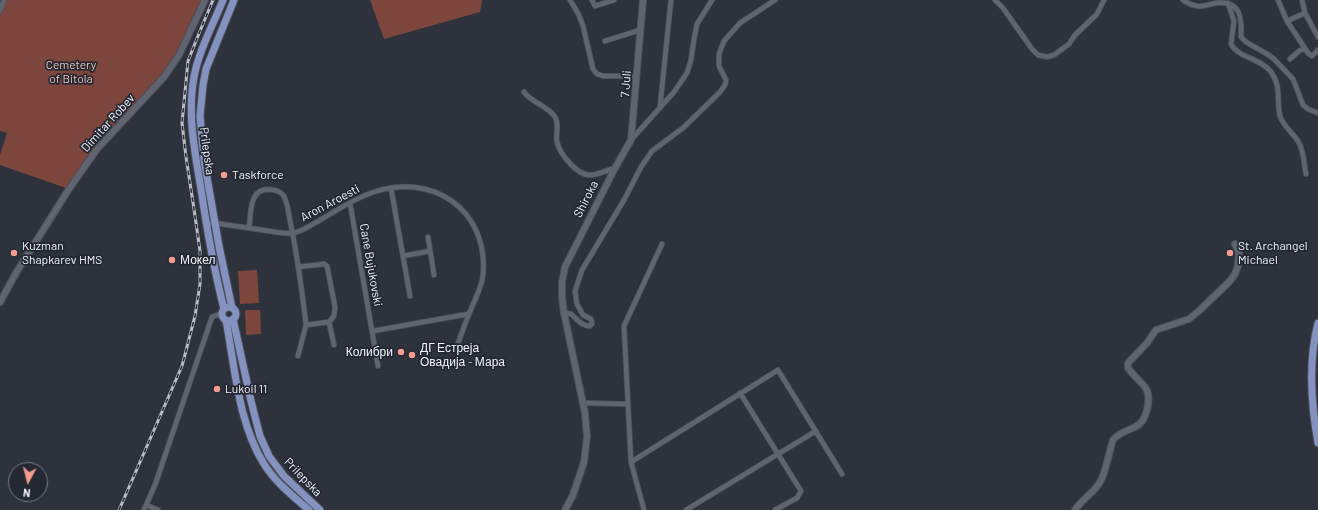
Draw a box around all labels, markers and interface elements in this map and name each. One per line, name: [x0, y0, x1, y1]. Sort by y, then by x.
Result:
park label: Cemetery of Bitola: [46, 58, 96, 86]
street label: 7 Juli: [618, 70, 634, 98]
street label: Dimitar Robev: [78, 91, 138, 155]
street label: Prilepska: [197, 126, 217, 176]
place label: Taskforce: [232, 168, 284, 182]
marker: Taskforce: [219, 170, 229, 180]
street label: Shiroka: [571, 178, 601, 220]
street label: Aron Aroesti: [298, 181, 362, 225]
street label: Cane Bujukovski: [357, 222, 385, 308]
place label: Kuzman Shapkarev HMS: [22, 239, 102, 267]
place label: St. Archangel Michael: [1238, 239, 1308, 267]
marker: Kuzman Shapkarev HMS: [9, 248, 19, 258]
marker: St. Archangel Michael: [1225, 248, 1235, 258]
place label: Мокел: [180, 253, 215, 267]
marker: Мокел: [167, 255, 177, 265]
place label: ДГ Естреја Овадија - Мара: [420, 341, 505, 369]
place label: Колибри: [346, 345, 393, 359]
marker: Колибри: [396, 347, 406, 357]
marker: ДГ Естреја Овадија - Мара: [407, 350, 417, 360]
place label: Lukoil 11: [225, 382, 267, 396]
marker: Lukoil 11: [212, 384, 222, 394]
street label: Prilepska: [281, 455, 325, 499]
north arrow: [8, 462, 48, 502]
text: N: [22, 487, 31, 500]

